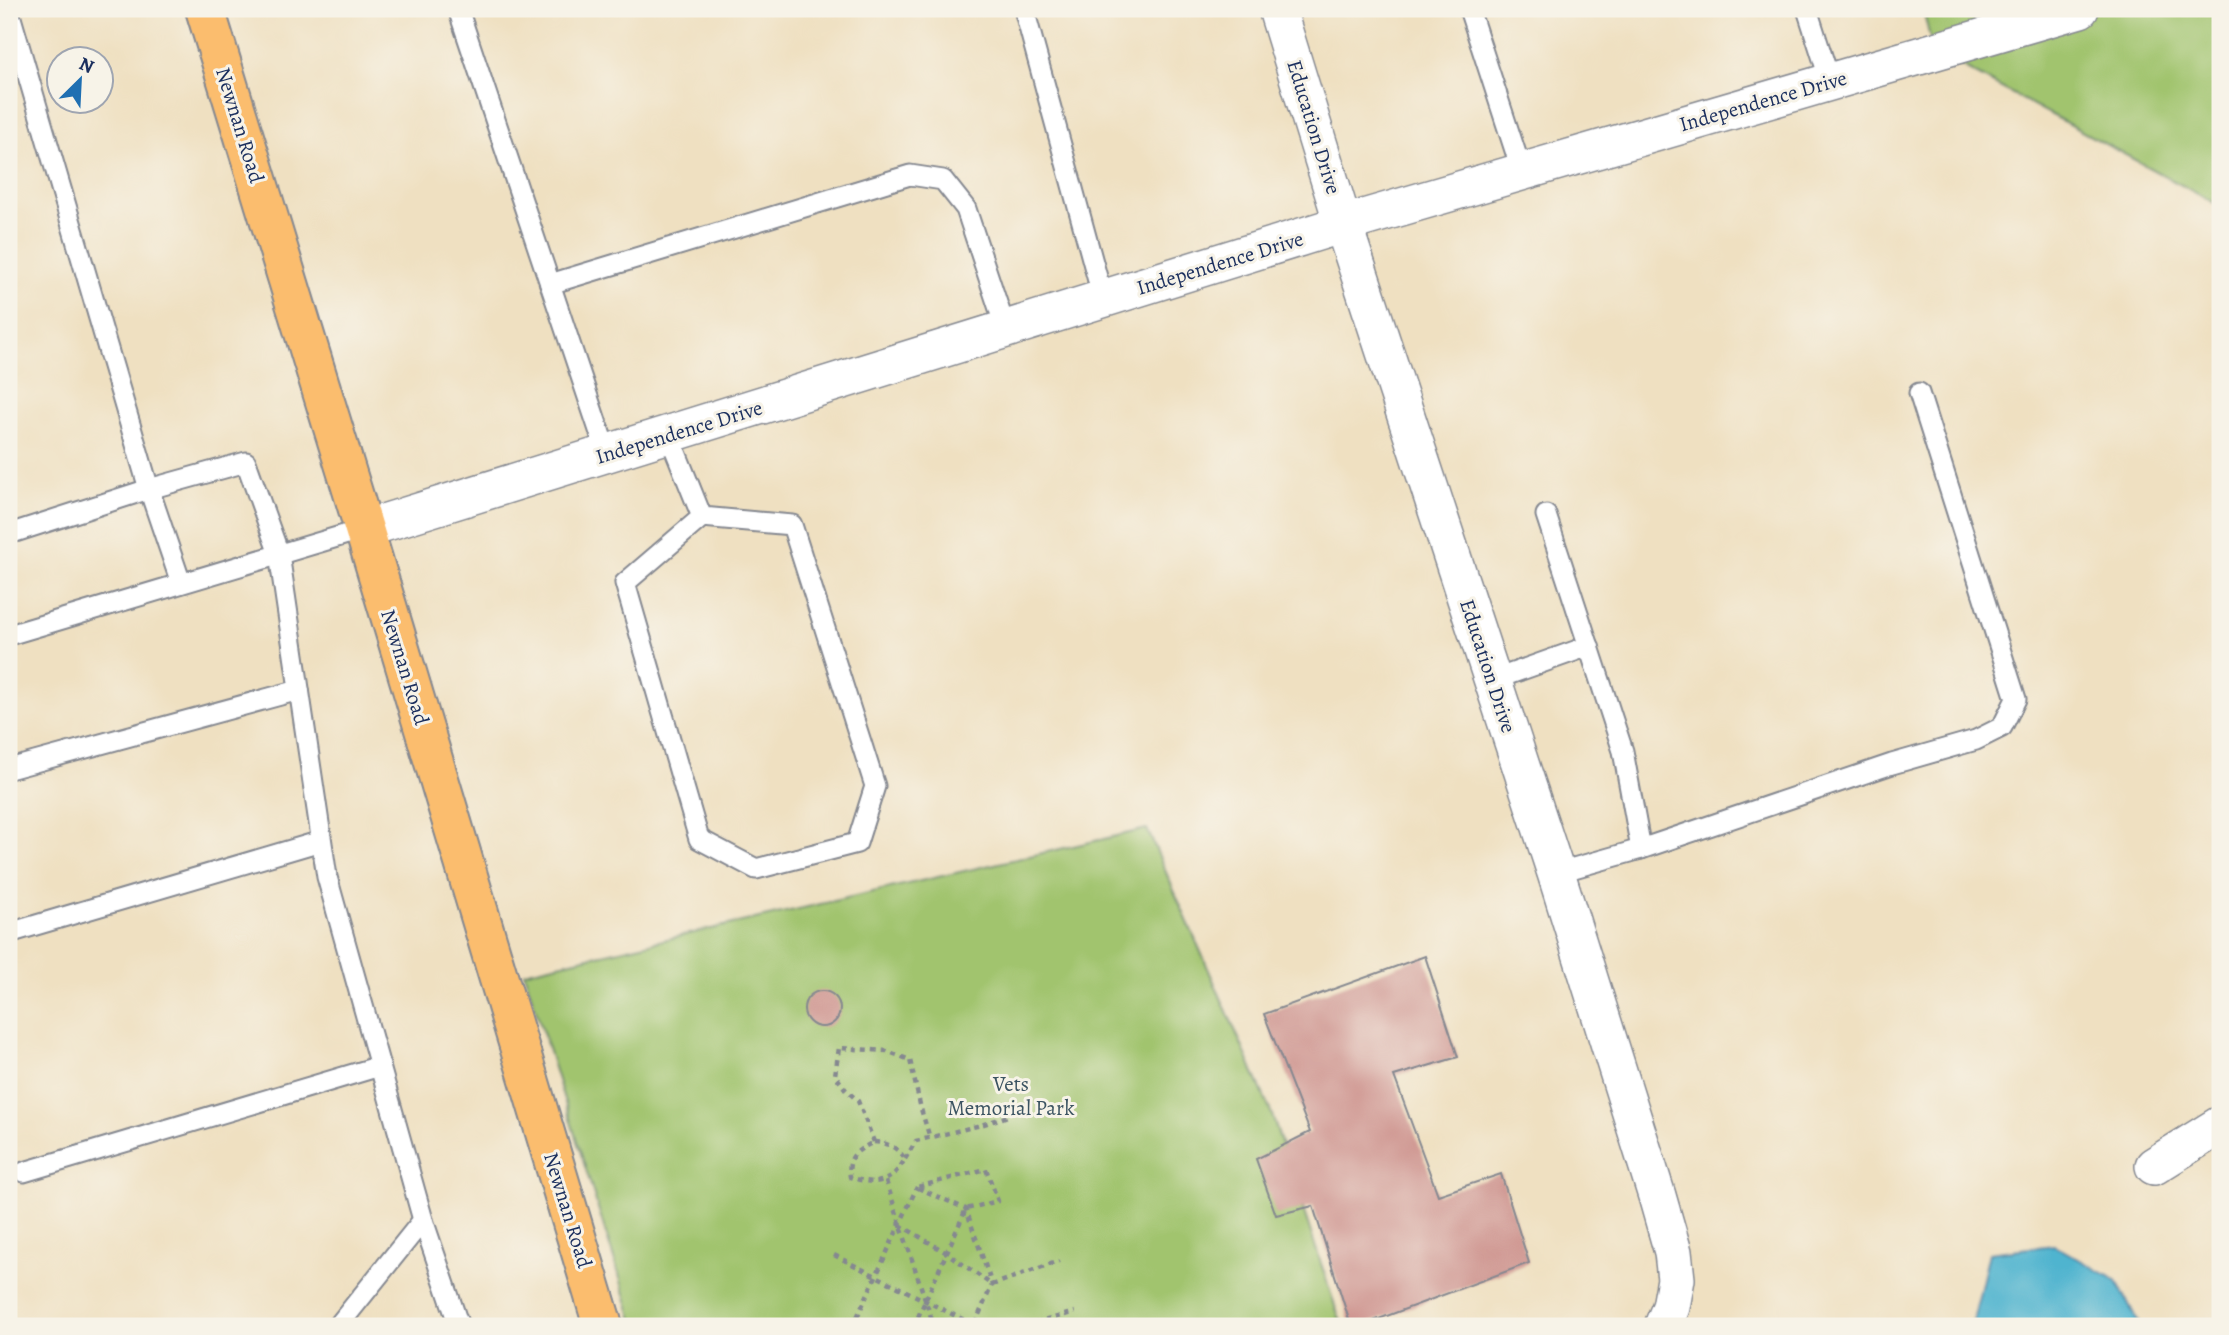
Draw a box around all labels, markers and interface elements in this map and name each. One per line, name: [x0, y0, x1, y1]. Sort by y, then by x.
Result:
north arrow: [46, 46, 116, 116]
text: N: [75, 51, 98, 80]
street label: Education Drive: [1280, 56, 1348, 198]
street label: Newnan Road: [209, 64, 271, 187]
street label: Independence Drive: [1676, 64, 1850, 138]
street label: Independence Drive: [1133, 224, 1307, 302]
street label: Independence Drive: [592, 393, 766, 471]
street label: Education Drive: [1453, 596, 1523, 736]
street label: Newnan Road: [374, 606, 436, 729]
park label: Vets Memorial Park: [947, 1070, 1075, 1122]
street label: Newnan Road: [537, 1149, 599, 1272]

